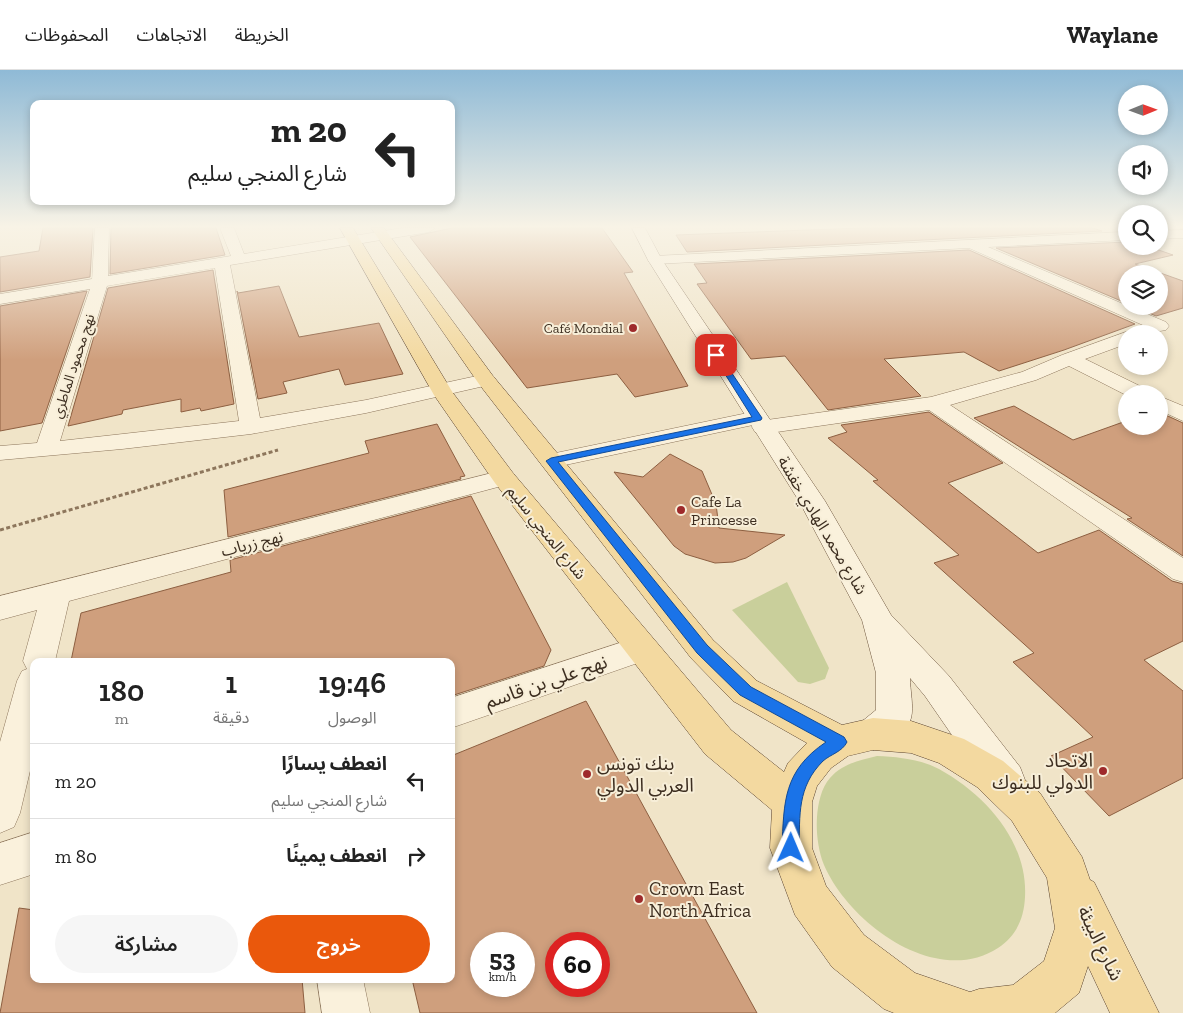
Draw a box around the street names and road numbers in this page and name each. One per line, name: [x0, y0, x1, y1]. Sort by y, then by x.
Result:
street label: نهج محمود الماطري: [49, 312, 101, 421]
street label: شارع محمد الهادي خفشة: [771, 453, 871, 599]
street label: شارع المنجي سليم: [501, 481, 590, 585]
street label: نهج زرياب: [219, 527, 286, 563]
street label: نهج علي بن قاسم: [482, 650, 611, 716]
street label: شارع البيئة: [1071, 902, 1128, 985]

